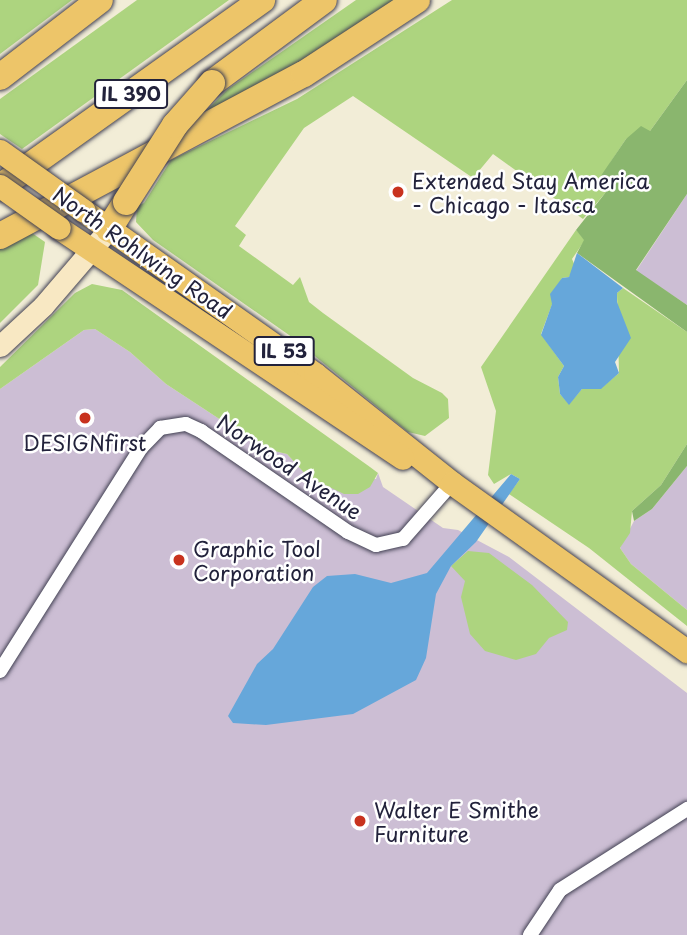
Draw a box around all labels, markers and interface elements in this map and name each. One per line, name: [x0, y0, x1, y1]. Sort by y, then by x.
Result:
road number: IL 390: [92, 78, 170, 110]
place label: Extended Stay America - Chicago - Itasca: [412, 167, 652, 217]
street label: North Rohlwing Road: [48, 180, 238, 324]
marker: Extended Stay America - Chicago - Itasca: [390, 184, 406, 200]
road number: IL 53: [252, 336, 316, 366]
street label: Norwood Avenue: [213, 408, 367, 524]
marker: DESIGNfirst: [77, 410, 93, 426]
place label: DESIGNfirst: [24, 429, 146, 455]
place label: Graphic Tool Corporation: [193, 535, 321, 585]
marker: Graphic Tool Corporation: [171, 552, 187, 568]
place label: Walter E Smithe Furniture: [374, 796, 540, 846]
marker: Walter E Smithe Furniture: [352, 813, 368, 829]

